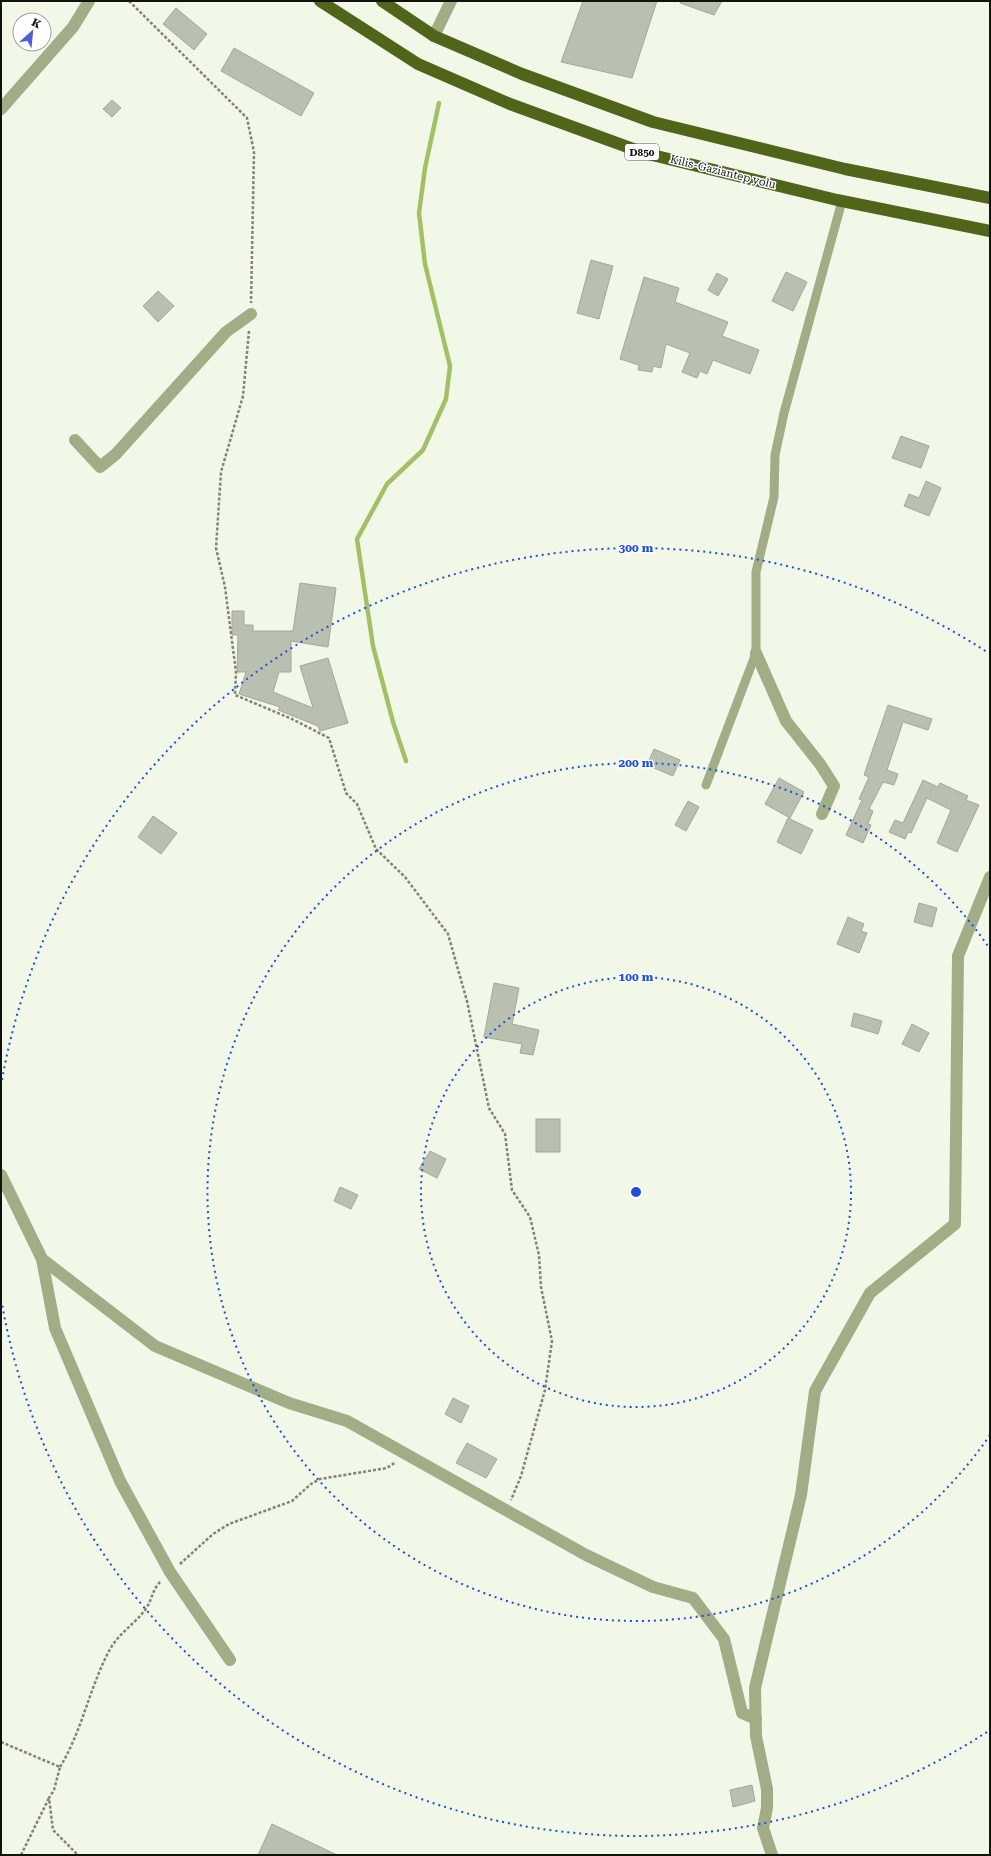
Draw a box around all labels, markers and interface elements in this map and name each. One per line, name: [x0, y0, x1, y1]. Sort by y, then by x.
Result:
north arrow: [12, 12, 52, 52]
text: K: [30, 16, 43, 31]
road number: D850: [625, 144, 659, 160]
street label: Kilis-Gaziantep yolu: [669, 153, 777, 191]
text: 300 m: [619, 541, 654, 555]
text: 200 m: [619, 756, 654, 770]
text: 100 m: [619, 970, 654, 984]
centre of rings: [629, 1185, 643, 1199]

